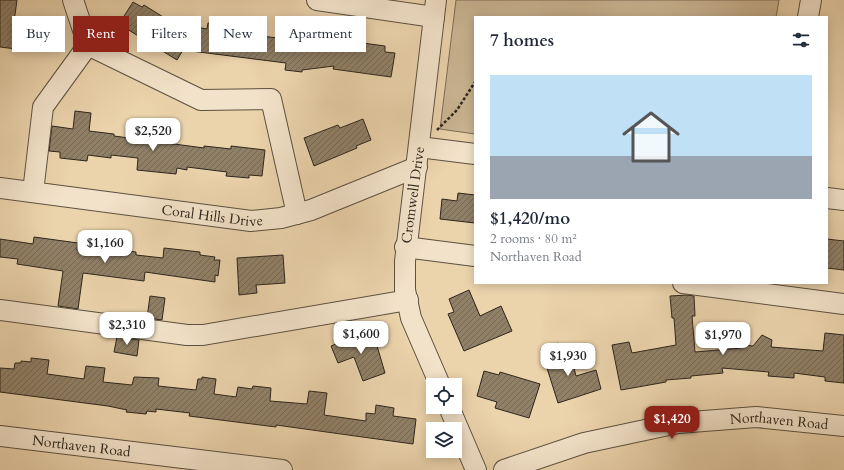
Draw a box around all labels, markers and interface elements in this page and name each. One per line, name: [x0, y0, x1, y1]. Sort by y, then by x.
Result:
chip: Buy: [12, 16, 65, 52]
chip: Rent: [73, 16, 129, 52]
chip: Filters: [137, 16, 201, 52]
chip: New: [209, 16, 267, 52]
chip: Apartment: [275, 16, 366, 52]
text: 7 homes: [490, 29, 554, 52]
icon: filters: [790, 29, 812, 51]
icon: home: [615, 101, 687, 173]
pin: $2,520: [120, 118, 186, 152]
text: $2,520: [134, 122, 172, 140]
street label: Cromwell Drive: [397, 145, 429, 245]
street label: Coral Hills Drive: [160, 200, 264, 231]
text: $1,420/mo: [490, 207, 570, 230]
pin: $1,160: [72, 230, 138, 264]
text: 2 rooms · 80 m²: [490, 230, 577, 248]
text: $1,160: [86, 234, 124, 252]
text: Northaven Road: [490, 248, 582, 266]
pin: $2,310: [94, 312, 160, 346]
text: $2,310: [108, 316, 146, 334]
pin: $1,600: [328, 321, 394, 355]
pin: $1,970: [690, 322, 756, 356]
text: $1,600: [342, 325, 380, 343]
text: $1,970: [704, 326, 742, 344]
pin: $1,930: [535, 343, 601, 377]
text: $1,930: [549, 347, 587, 365]
map controls: [426, 378, 462, 458]
button: locate: [426, 378, 462, 414]
pin: $1,420: [639, 406, 705, 440]
street label: Northaven Road: [729, 407, 830, 434]
text: $1,420: [653, 410, 691, 428]
button: layers: [426, 422, 462, 458]
street label: Northaven Road: [31, 430, 132, 461]

